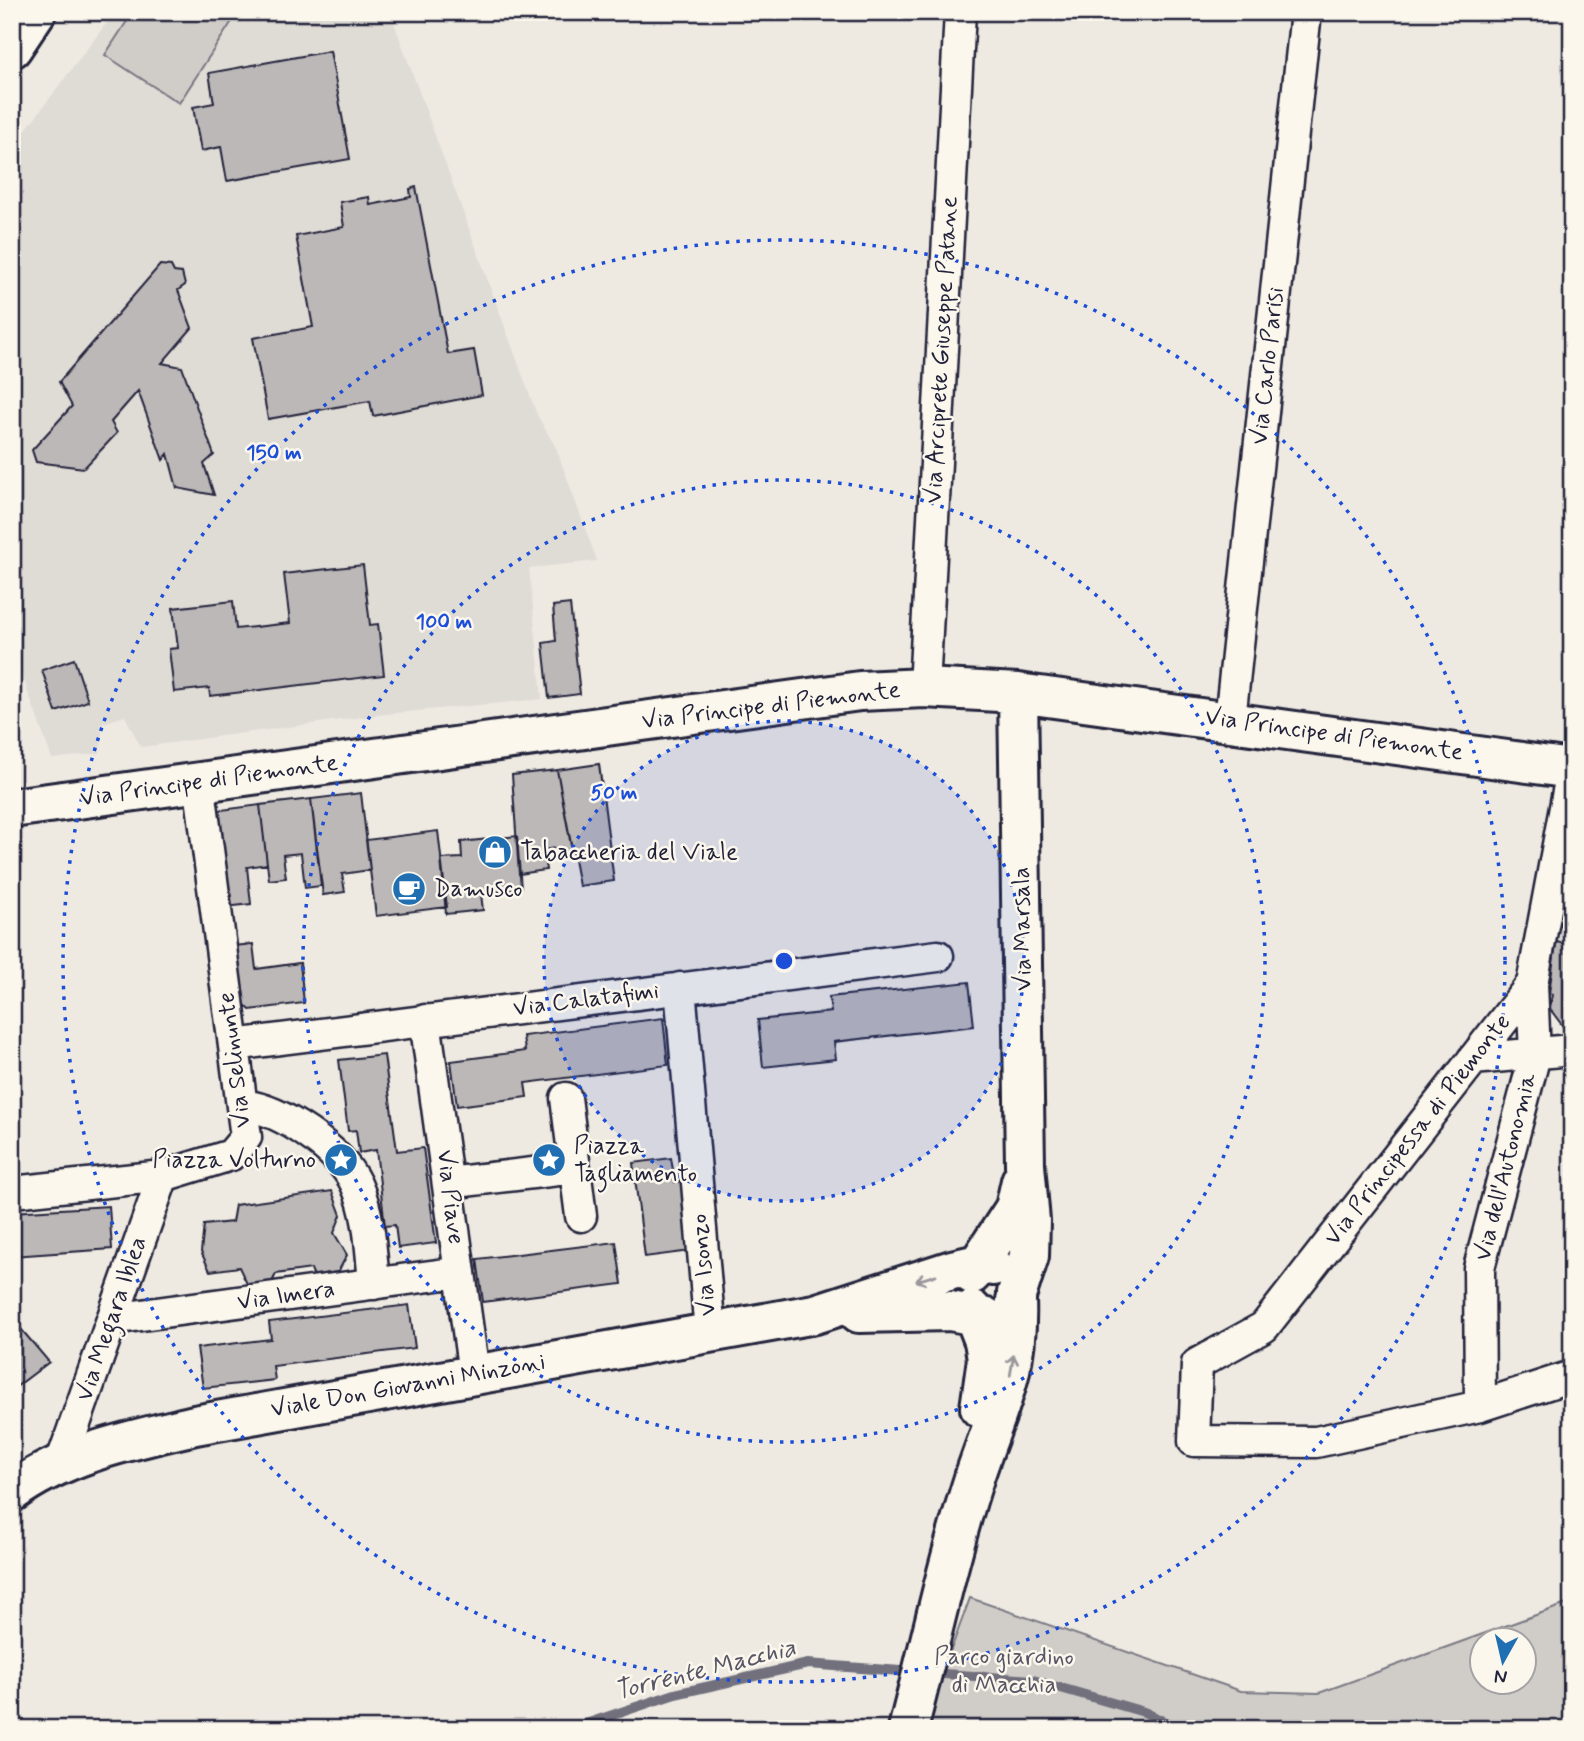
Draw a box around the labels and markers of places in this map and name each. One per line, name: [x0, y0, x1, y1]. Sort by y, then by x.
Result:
shop icon: Tabaccheria del Viale: [476, 833, 514, 871]
place label: Tabaccheria del Viale: [520, 837, 738, 868]
cafe icon: Damusco: [390, 870, 428, 908]
place label: Damusco: [434, 874, 522, 905]
centre of rings: [772, 949, 796, 973]
place label: Piazza Tagliamento: [574, 1131, 697, 1193]
place icon: Piazza Volturno: [322, 1141, 360, 1179]
place icon: Piazza Tagliamento: [530, 1141, 568, 1179]
place label: Piazza Volturno: [153, 1145, 316, 1176]

